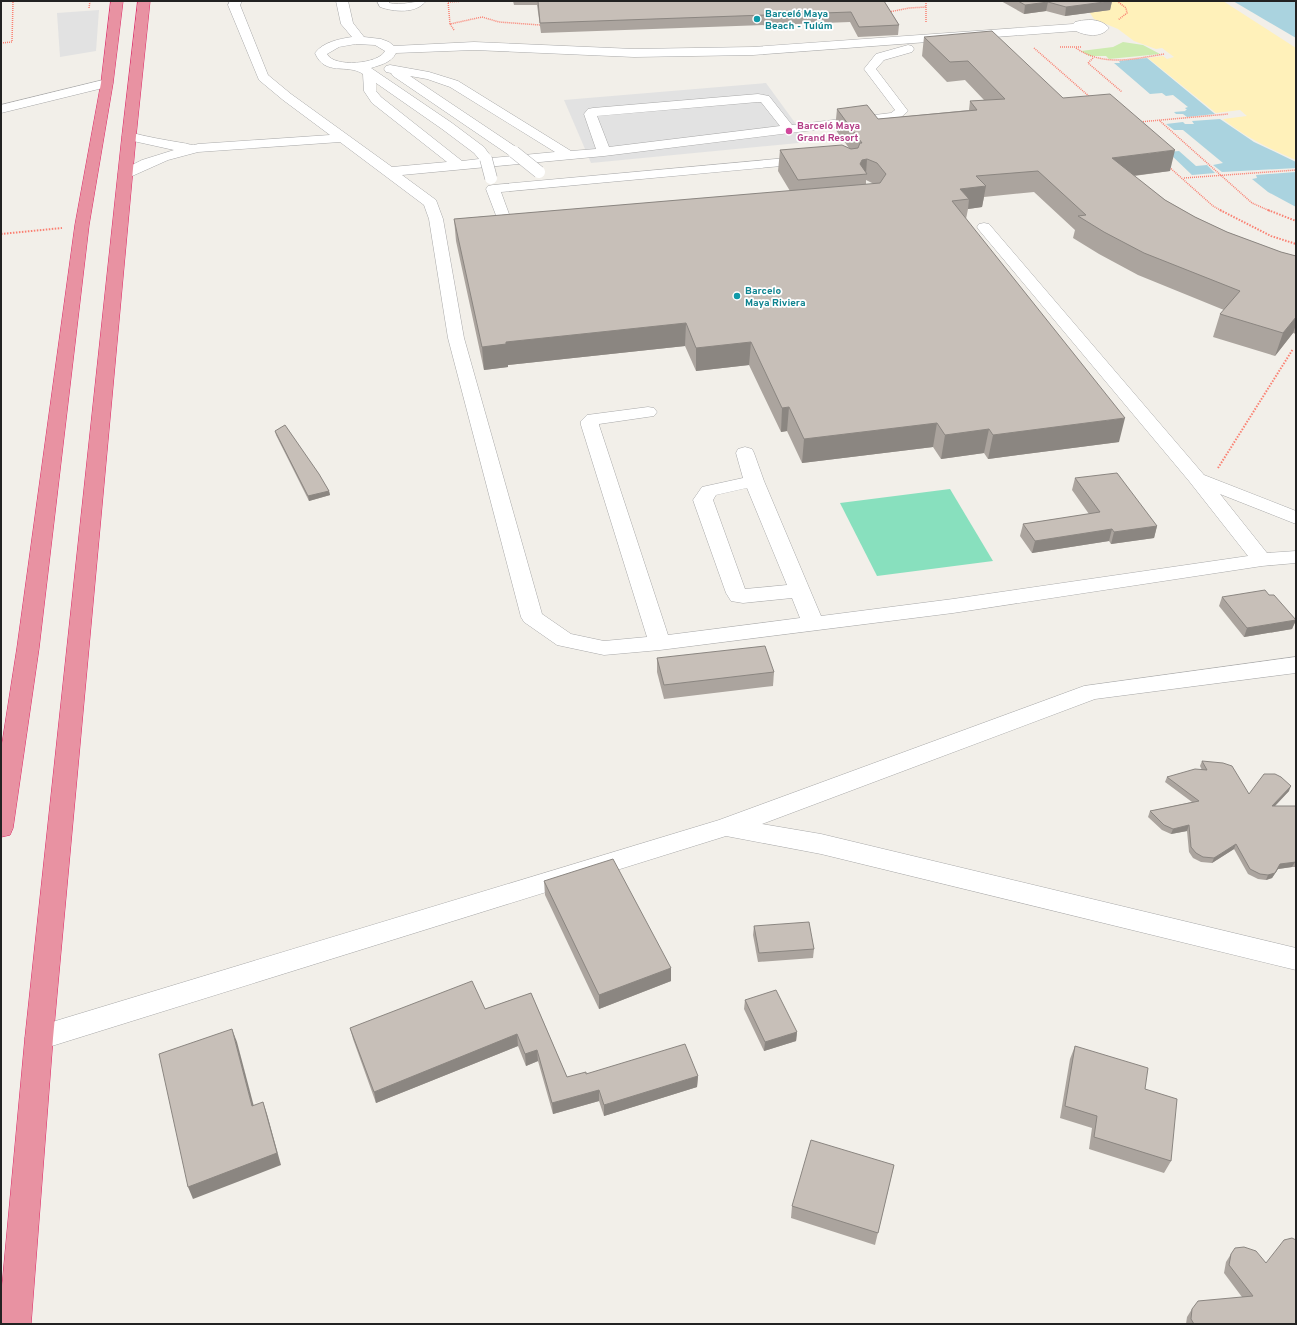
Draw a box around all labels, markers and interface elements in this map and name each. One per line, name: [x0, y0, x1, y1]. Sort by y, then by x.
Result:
place label: Barceló Maya Beach - Tulúm: [765, 8, 833, 33]
marker: Barceló Maya Beach - Tulúm: [752, 14, 762, 24]
place label: Barceló Maya Grand Resort: [797, 120, 860, 145]
marker: Barceló Maya Grand Resort: [784, 126, 794, 136]
place label: Barcelo Maya Riviera: [745, 285, 805, 310]
marker: Barcelo Maya Riviera: [732, 291, 742, 301]

